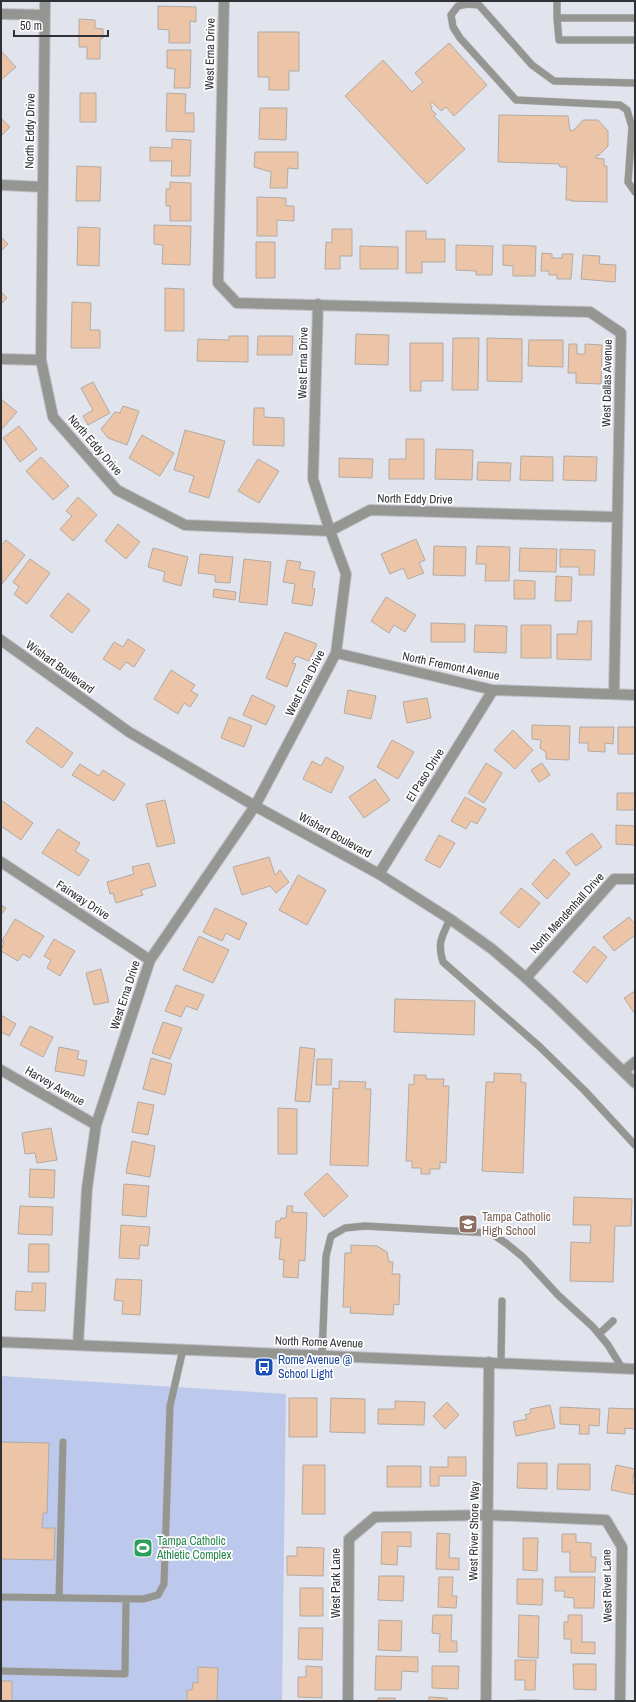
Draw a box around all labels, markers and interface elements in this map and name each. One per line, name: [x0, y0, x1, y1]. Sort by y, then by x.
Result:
scale bar: [14, 12, 108, 38]
text: 50 m: [20, 18, 42, 34]
street label: West Erna Drive: [201, 18, 219, 90]
street label: North Eddy Drive: [21, 93, 39, 169]
street label: West Erna Drive: [294, 327, 312, 399]
street label: West Dallas Avenue: [598, 339, 616, 427]
street label: North Eddy Drive: [64, 411, 126, 479]
street label: North Eddy Drive: [377, 490, 453, 508]
street label: Wishart Boulevard: [23, 637, 97, 697]
street label: West Erna Drive: [282, 647, 328, 719]
street label: North Fremont Avenue: [401, 648, 501, 684]
street label: El Paso Drive: [402, 745, 448, 805]
street label: Wishart Boulevard: [296, 808, 374, 862]
street label: North Mendenhall Drive: [526, 869, 608, 957]
street label: Fairway Drive: [53, 877, 113, 923]
street label: West Erna Drive: [106, 958, 144, 1032]
street label: Harvey Avenue: [22, 1062, 88, 1110]
place label: Tampa Catholic High School: [482, 1209, 551, 1239]
school or university icon: Tampa Catholic High School: [457, 1213, 479, 1235]
street label: North Rome Avenue: [275, 1332, 363, 1352]
place label: Rome Avenue @ School Light: [278, 1352, 352, 1382]
bus stop icon: Rome Avenue @ School Light: [253, 1356, 275, 1378]
street label: West River Shore Way: [465, 1481, 483, 1581]
place label: Tampa Catholic Athletic Complex: [156, 1533, 231, 1563]
sports icon: Tampa Catholic Athletic Complex: [132, 1537, 154, 1559]
street label: West Park Lane: [328, 1548, 344, 1618]
street label: West River Lane: [598, 1549, 616, 1623]

